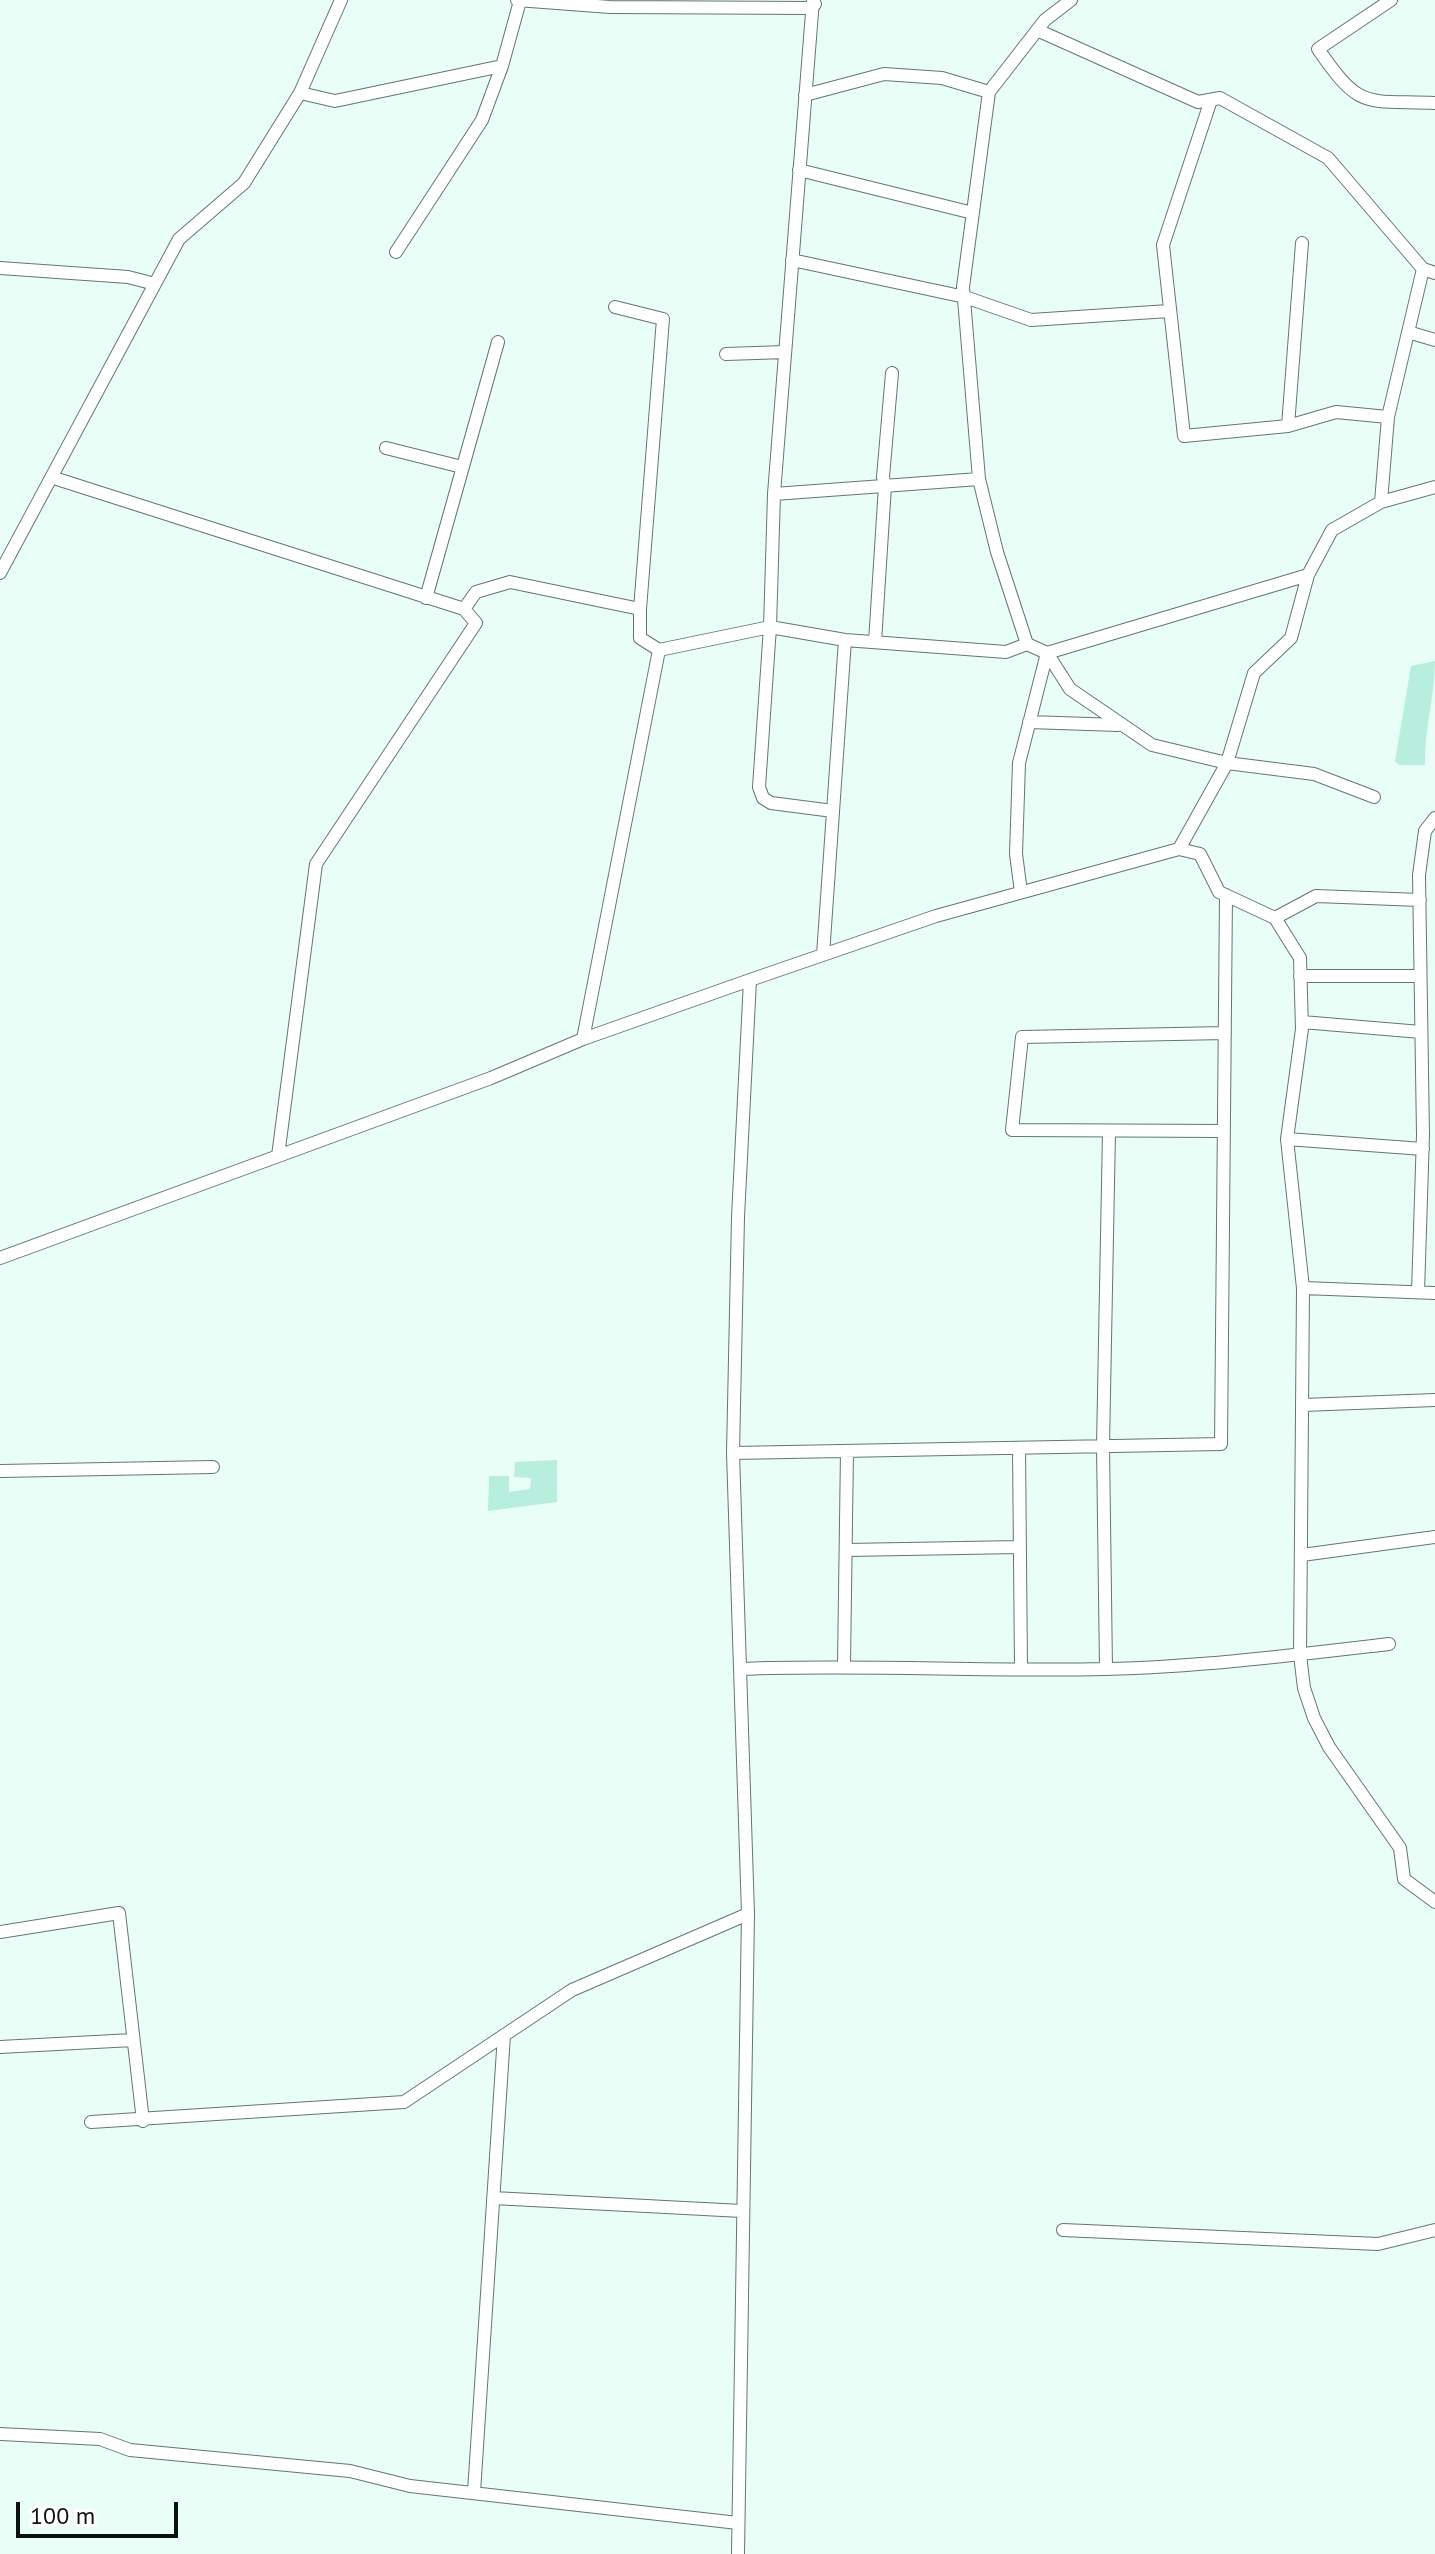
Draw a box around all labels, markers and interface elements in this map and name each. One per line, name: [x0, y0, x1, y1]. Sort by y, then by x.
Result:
scale bar: [20, 2486, 182, 2536]
text: 100 m: [30, 2500, 95, 2531]

